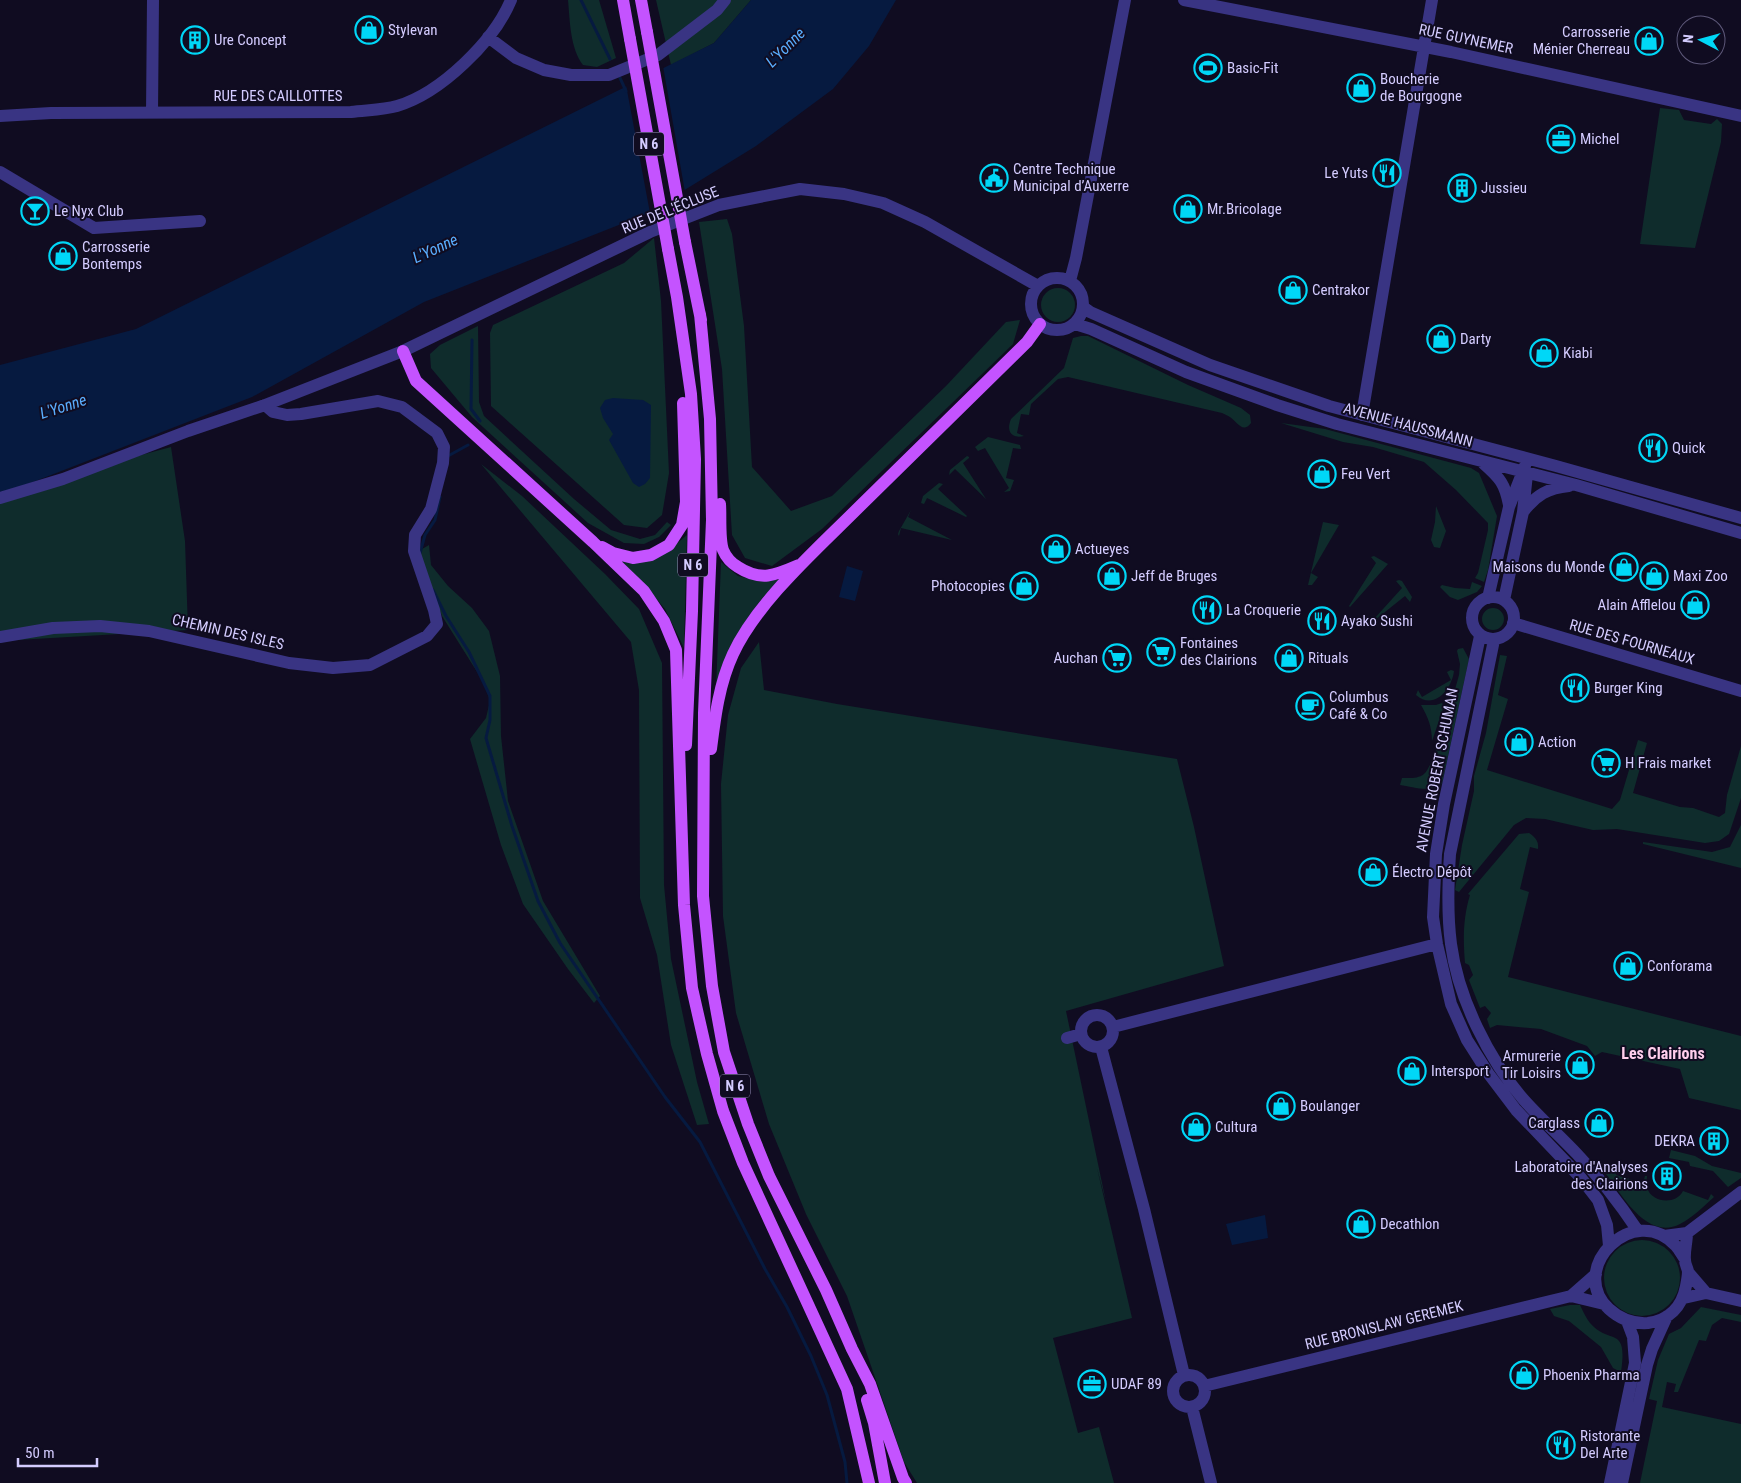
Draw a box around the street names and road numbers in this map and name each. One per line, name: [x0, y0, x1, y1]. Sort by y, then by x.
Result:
street label: RUE GUYNEMER: [1417, 20, 1515, 58]
street label: RUE DES CAILLOTTES: [213, 87, 343, 105]
road number: N 6: [634, 132, 664, 156]
street label: RUE DE L'ÉCLUSE: [619, 182, 721, 238]
street label: AVENUE HAUSSMANN: [1341, 399, 1475, 451]
road number: N 6: [678, 554, 708, 576]
street label: CHEMIN DES ISLES: [170, 610, 286, 654]
street label: RUE DES FOURNEAUX: [1567, 616, 1697, 668]
street label: AVENUE ROBERT SCHUMAN: [1412, 686, 1462, 854]
road number: N 6: [720, 1074, 750, 1098]
street label: RUE BRONISLAW GEREMEK: [1303, 1296, 1466, 1353]

